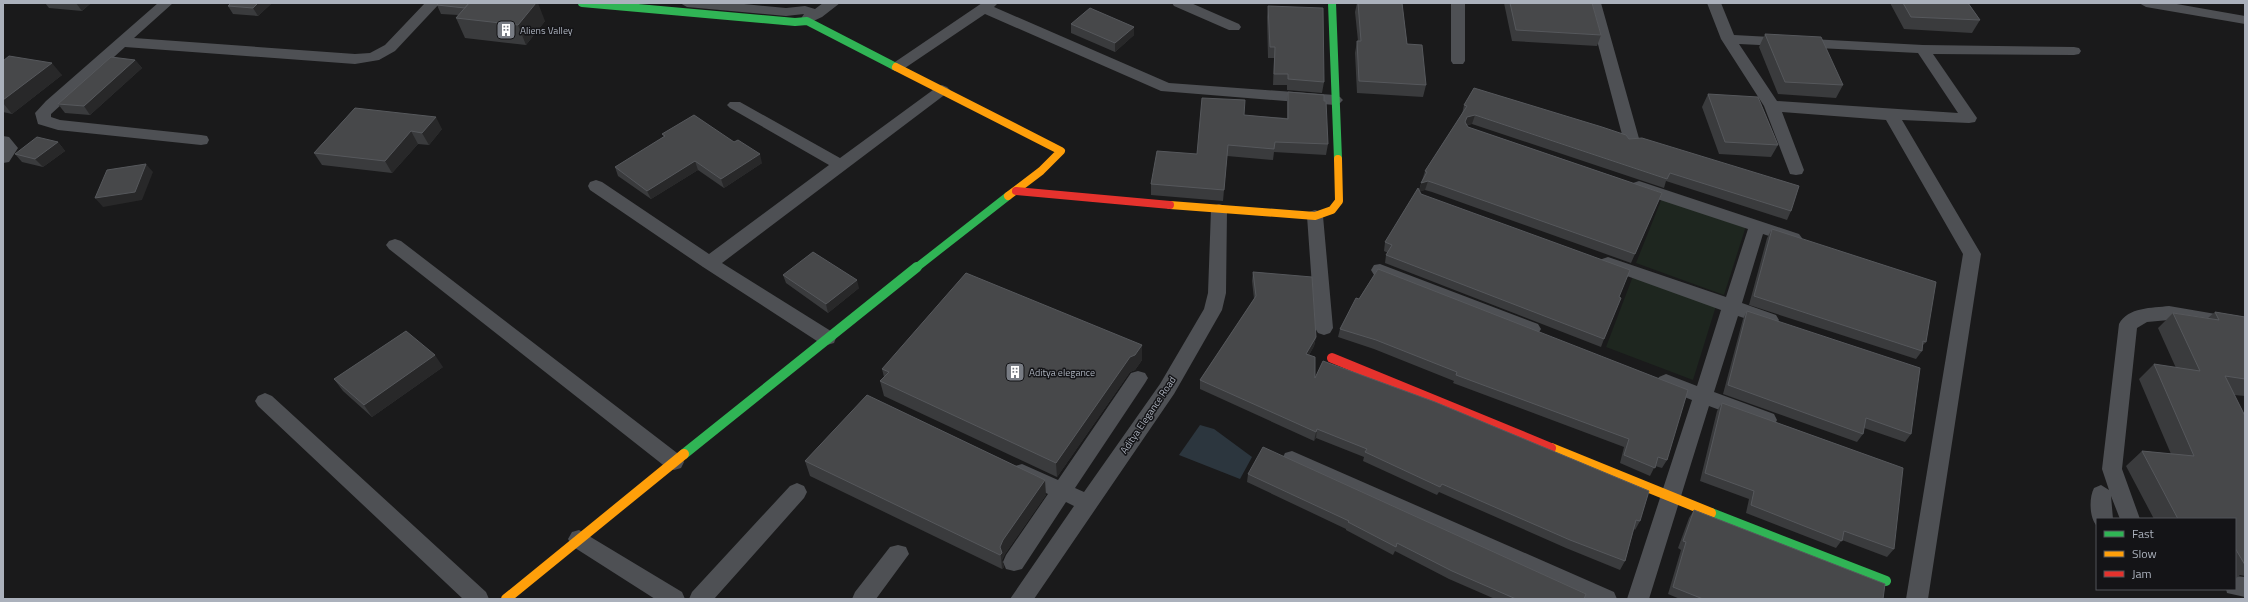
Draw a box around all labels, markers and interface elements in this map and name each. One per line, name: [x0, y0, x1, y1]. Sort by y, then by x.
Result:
building icon: Aliens Valley: [495, 19, 517, 41]
place label: Aliens Valley: [520, 23, 573, 38]
building icon: Aditya elegance: [1004, 361, 1026, 383]
place label: Aditya elegance: [1029, 365, 1095, 380]
street label: Aditya Elegance Road: [1116, 373, 1180, 457]
legend: [2096, 518, 2236, 590]
text: Fast: [2132, 524, 2155, 543]
text: Slow: [2132, 544, 2157, 563]
text: Jam: [2132, 564, 2152, 583]

